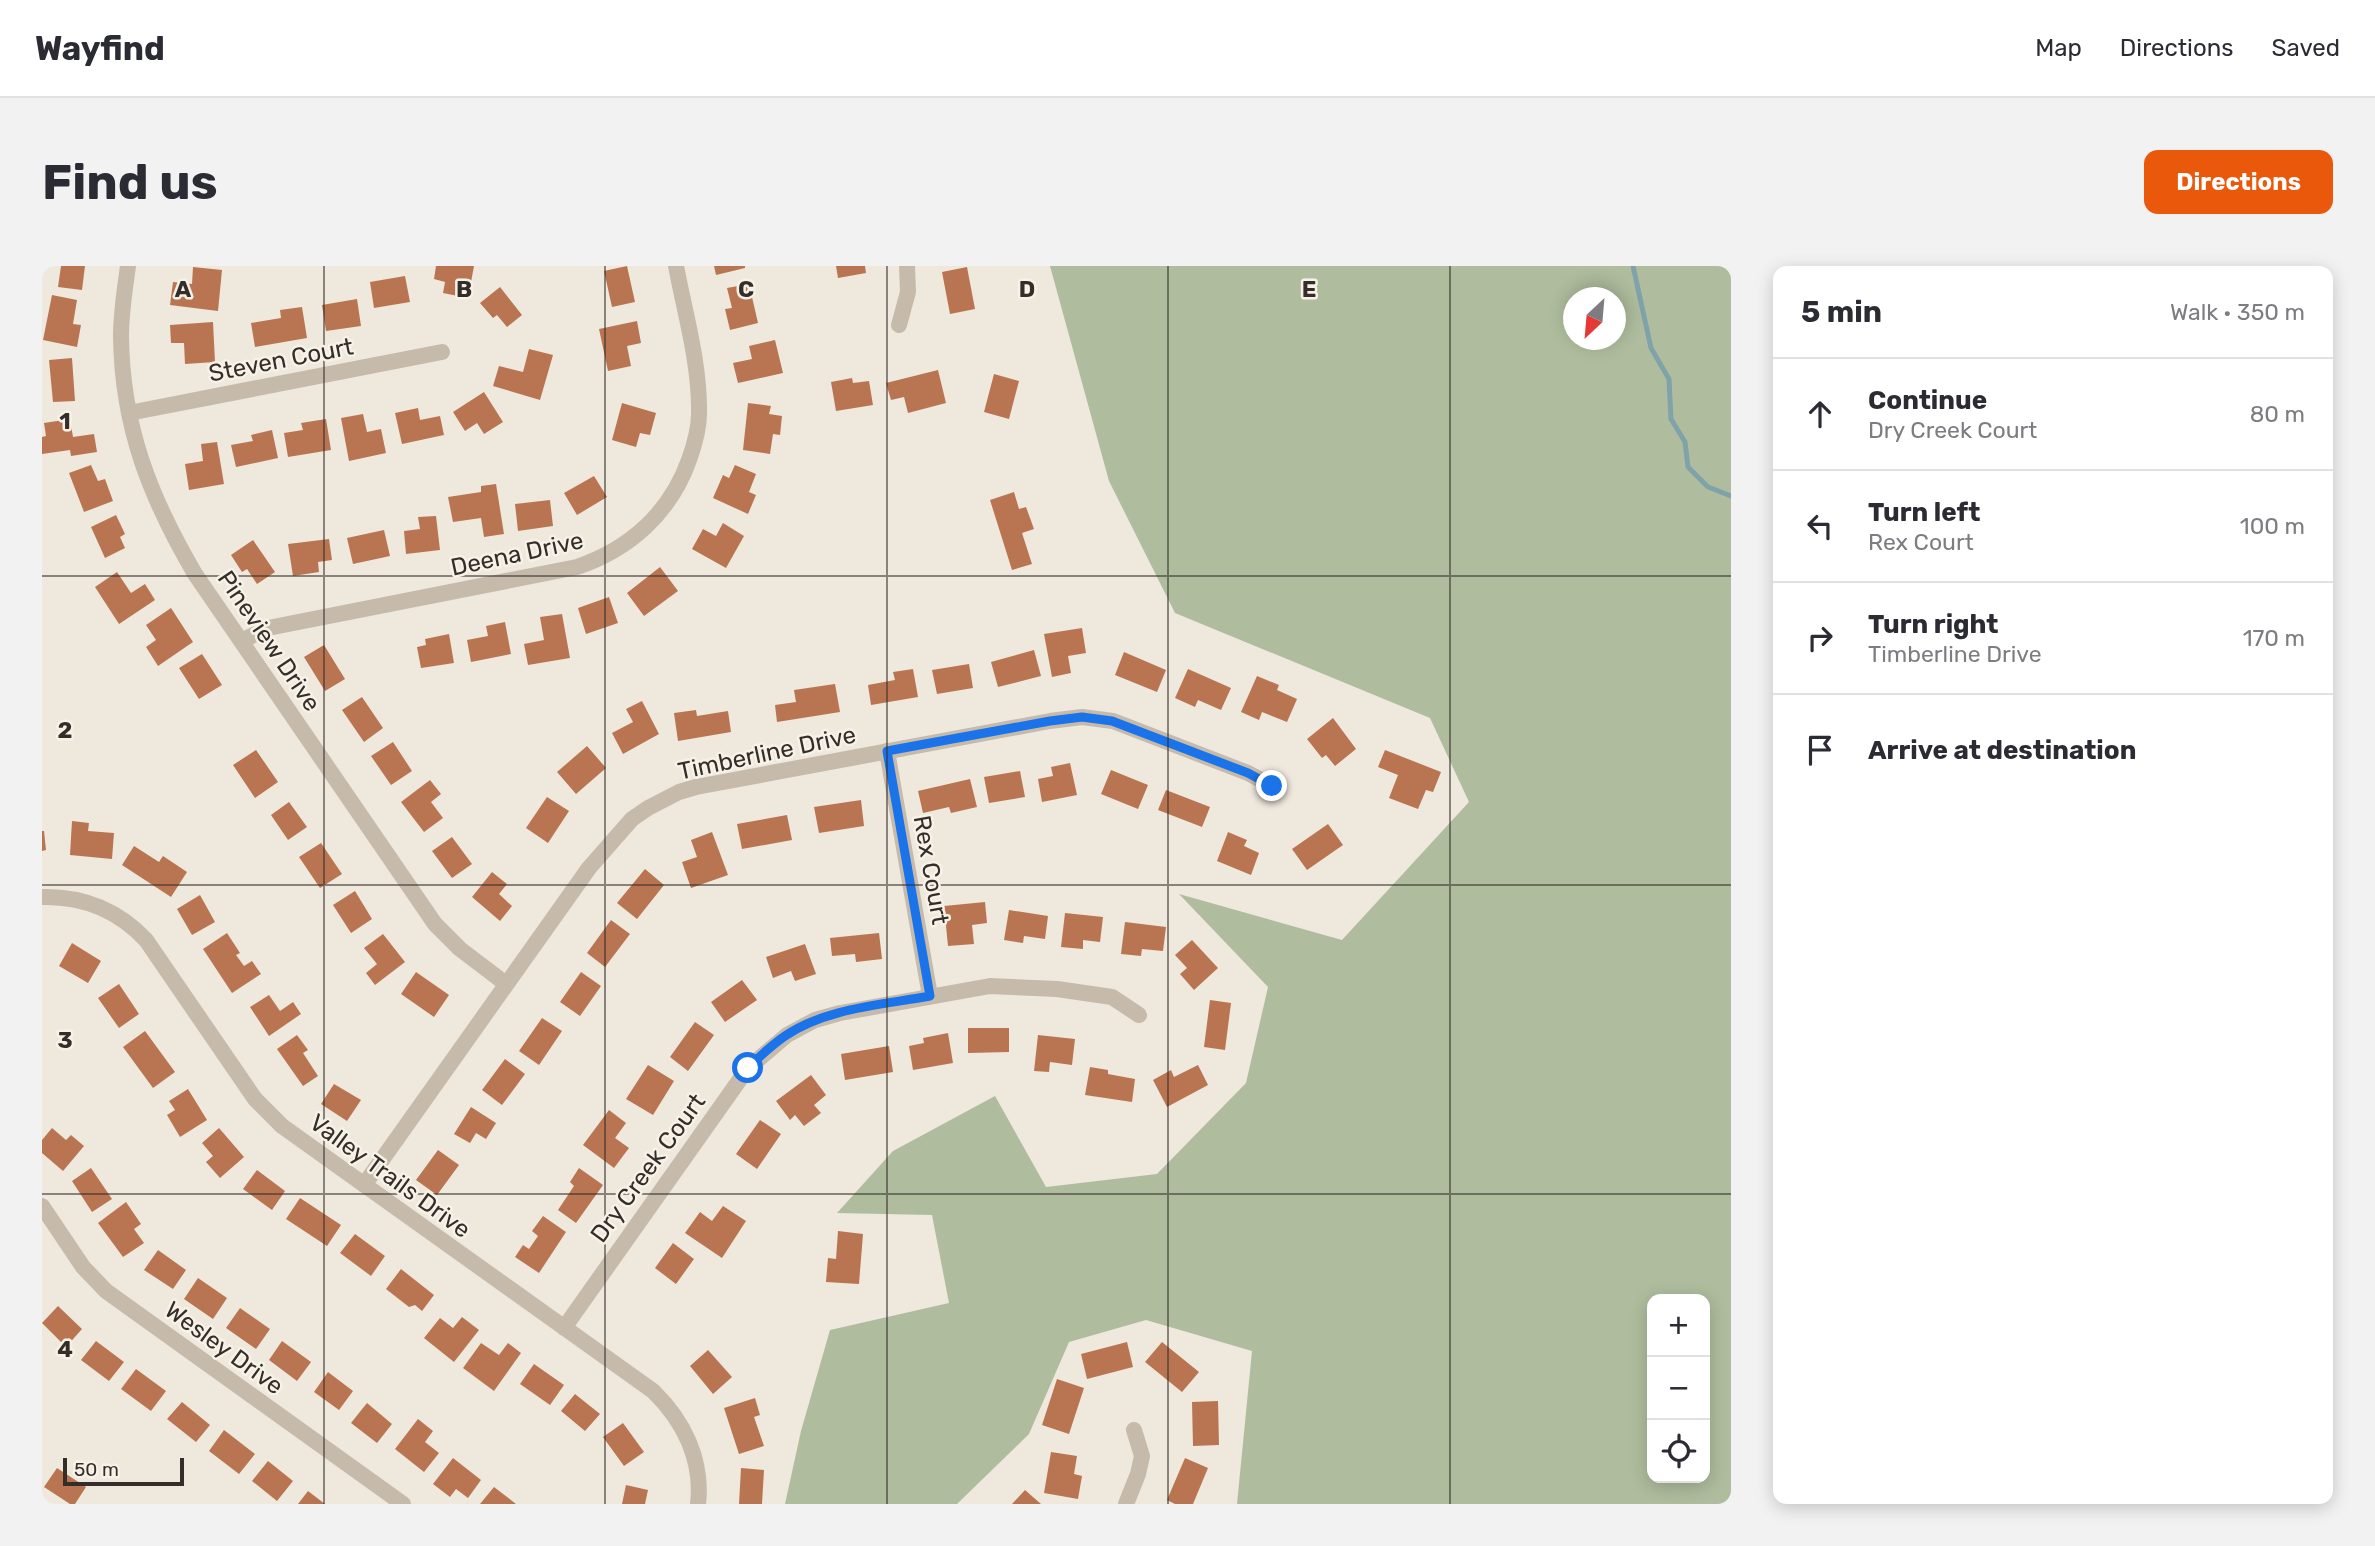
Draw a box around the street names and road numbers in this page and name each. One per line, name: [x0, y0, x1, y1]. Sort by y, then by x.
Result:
street label: Steven Court: [206, 332, 356, 388]
street label: Deena Drive: [448, 526, 586, 582]
street label: Pineview Drive: [212, 565, 326, 717]
street label: Timberline Drive: [676, 720, 858, 786]
street label: Rex Court: [908, 813, 954, 927]
street label: Dry Creek Court: [585, 1088, 711, 1248]
street label: Valley Trails Drive: [304, 1108, 476, 1244]
street label: Wesley Drive: [159, 1296, 289, 1400]

